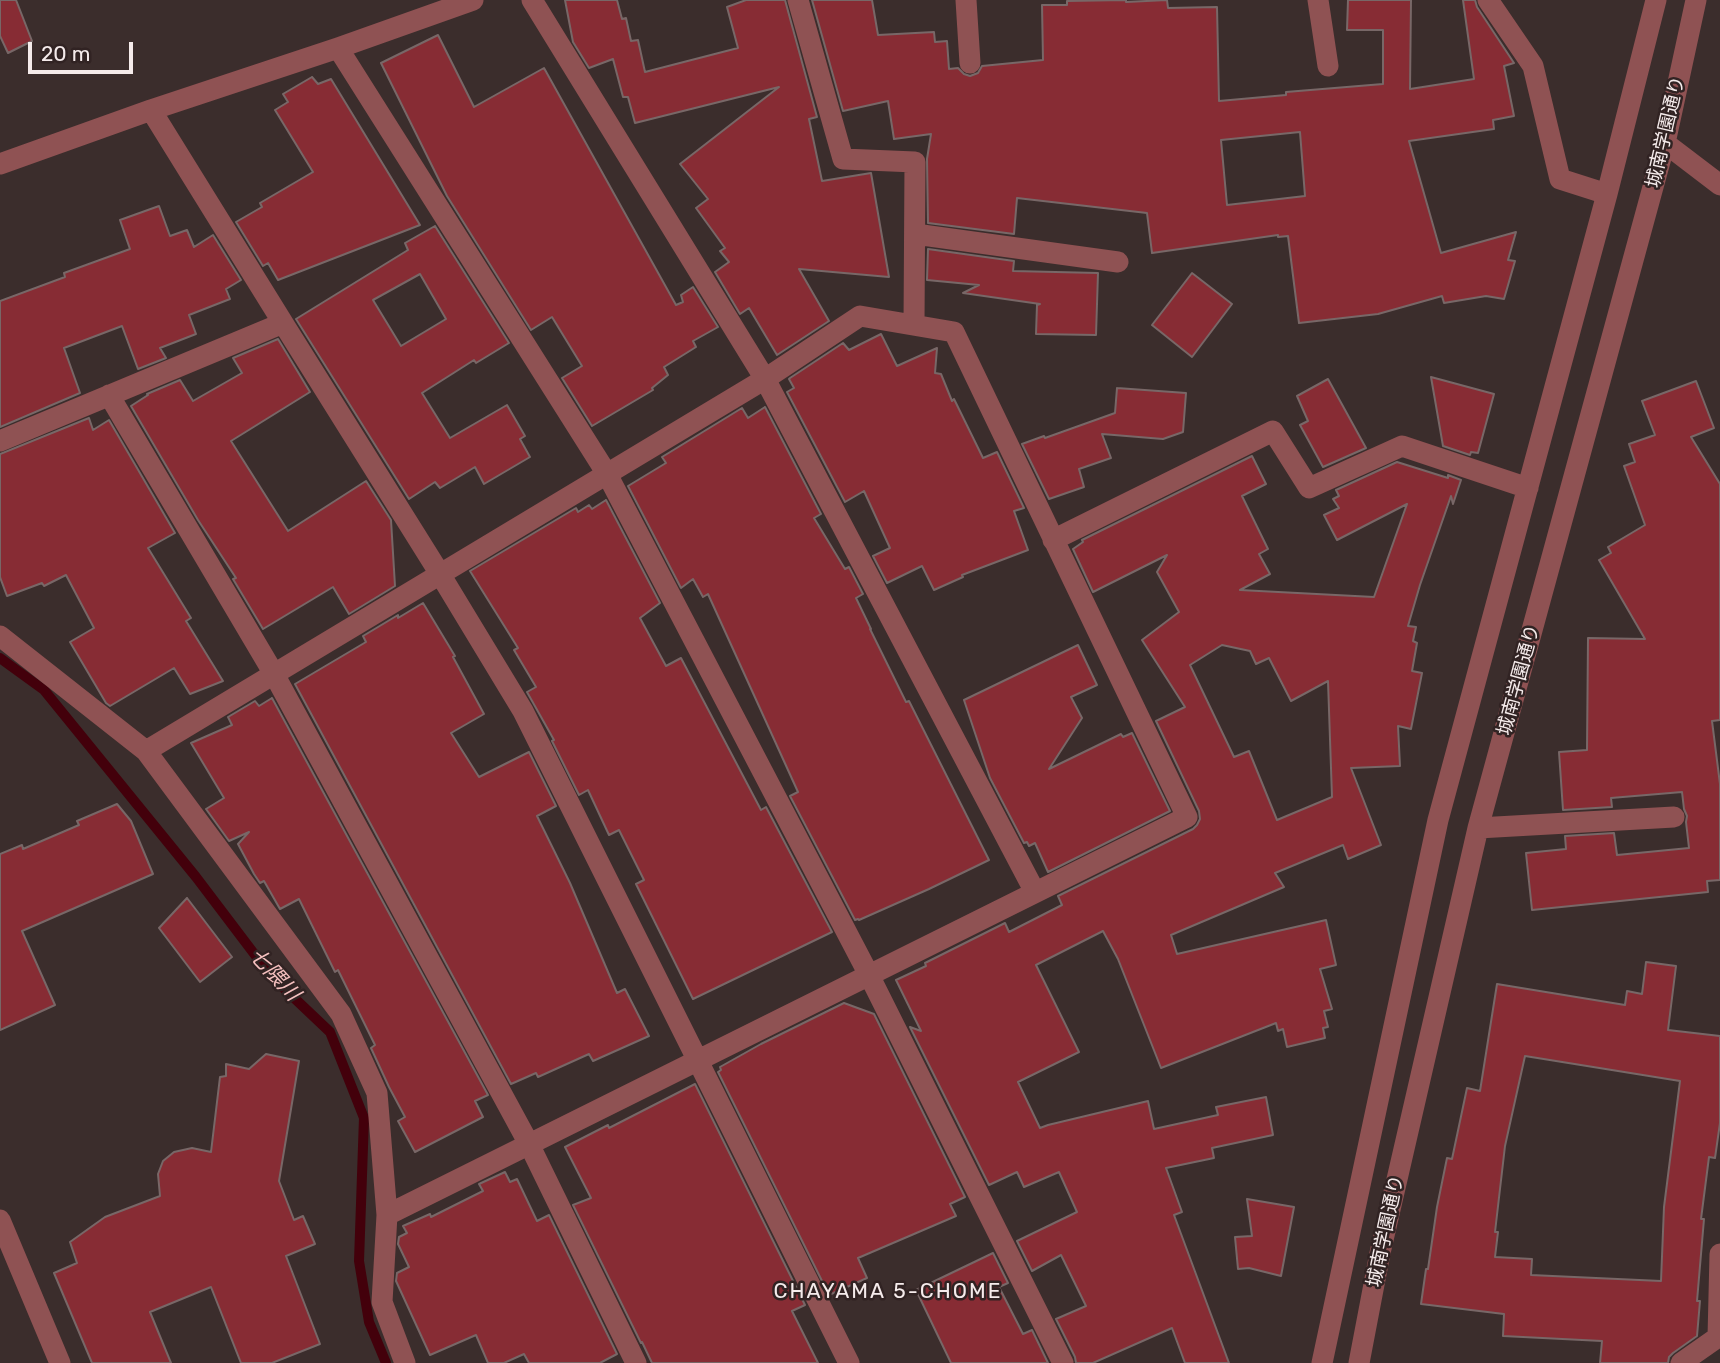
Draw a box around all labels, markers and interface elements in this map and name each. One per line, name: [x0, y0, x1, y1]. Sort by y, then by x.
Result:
scale bar: [32, 28, 136, 72]
text: 20 m: [41, 41, 90, 66]
street label: 城南学園通り: [1642, 74, 1690, 190]
street label: 城南学園通り: [1493, 622, 1545, 738]
water label: 七隈川: [243, 943, 305, 1007]
street label: 城南学園通り: [1363, 1173, 1409, 1289]
district label: CHAYAMA 5-CHOME: [775, 1279, 1001, 1305]

